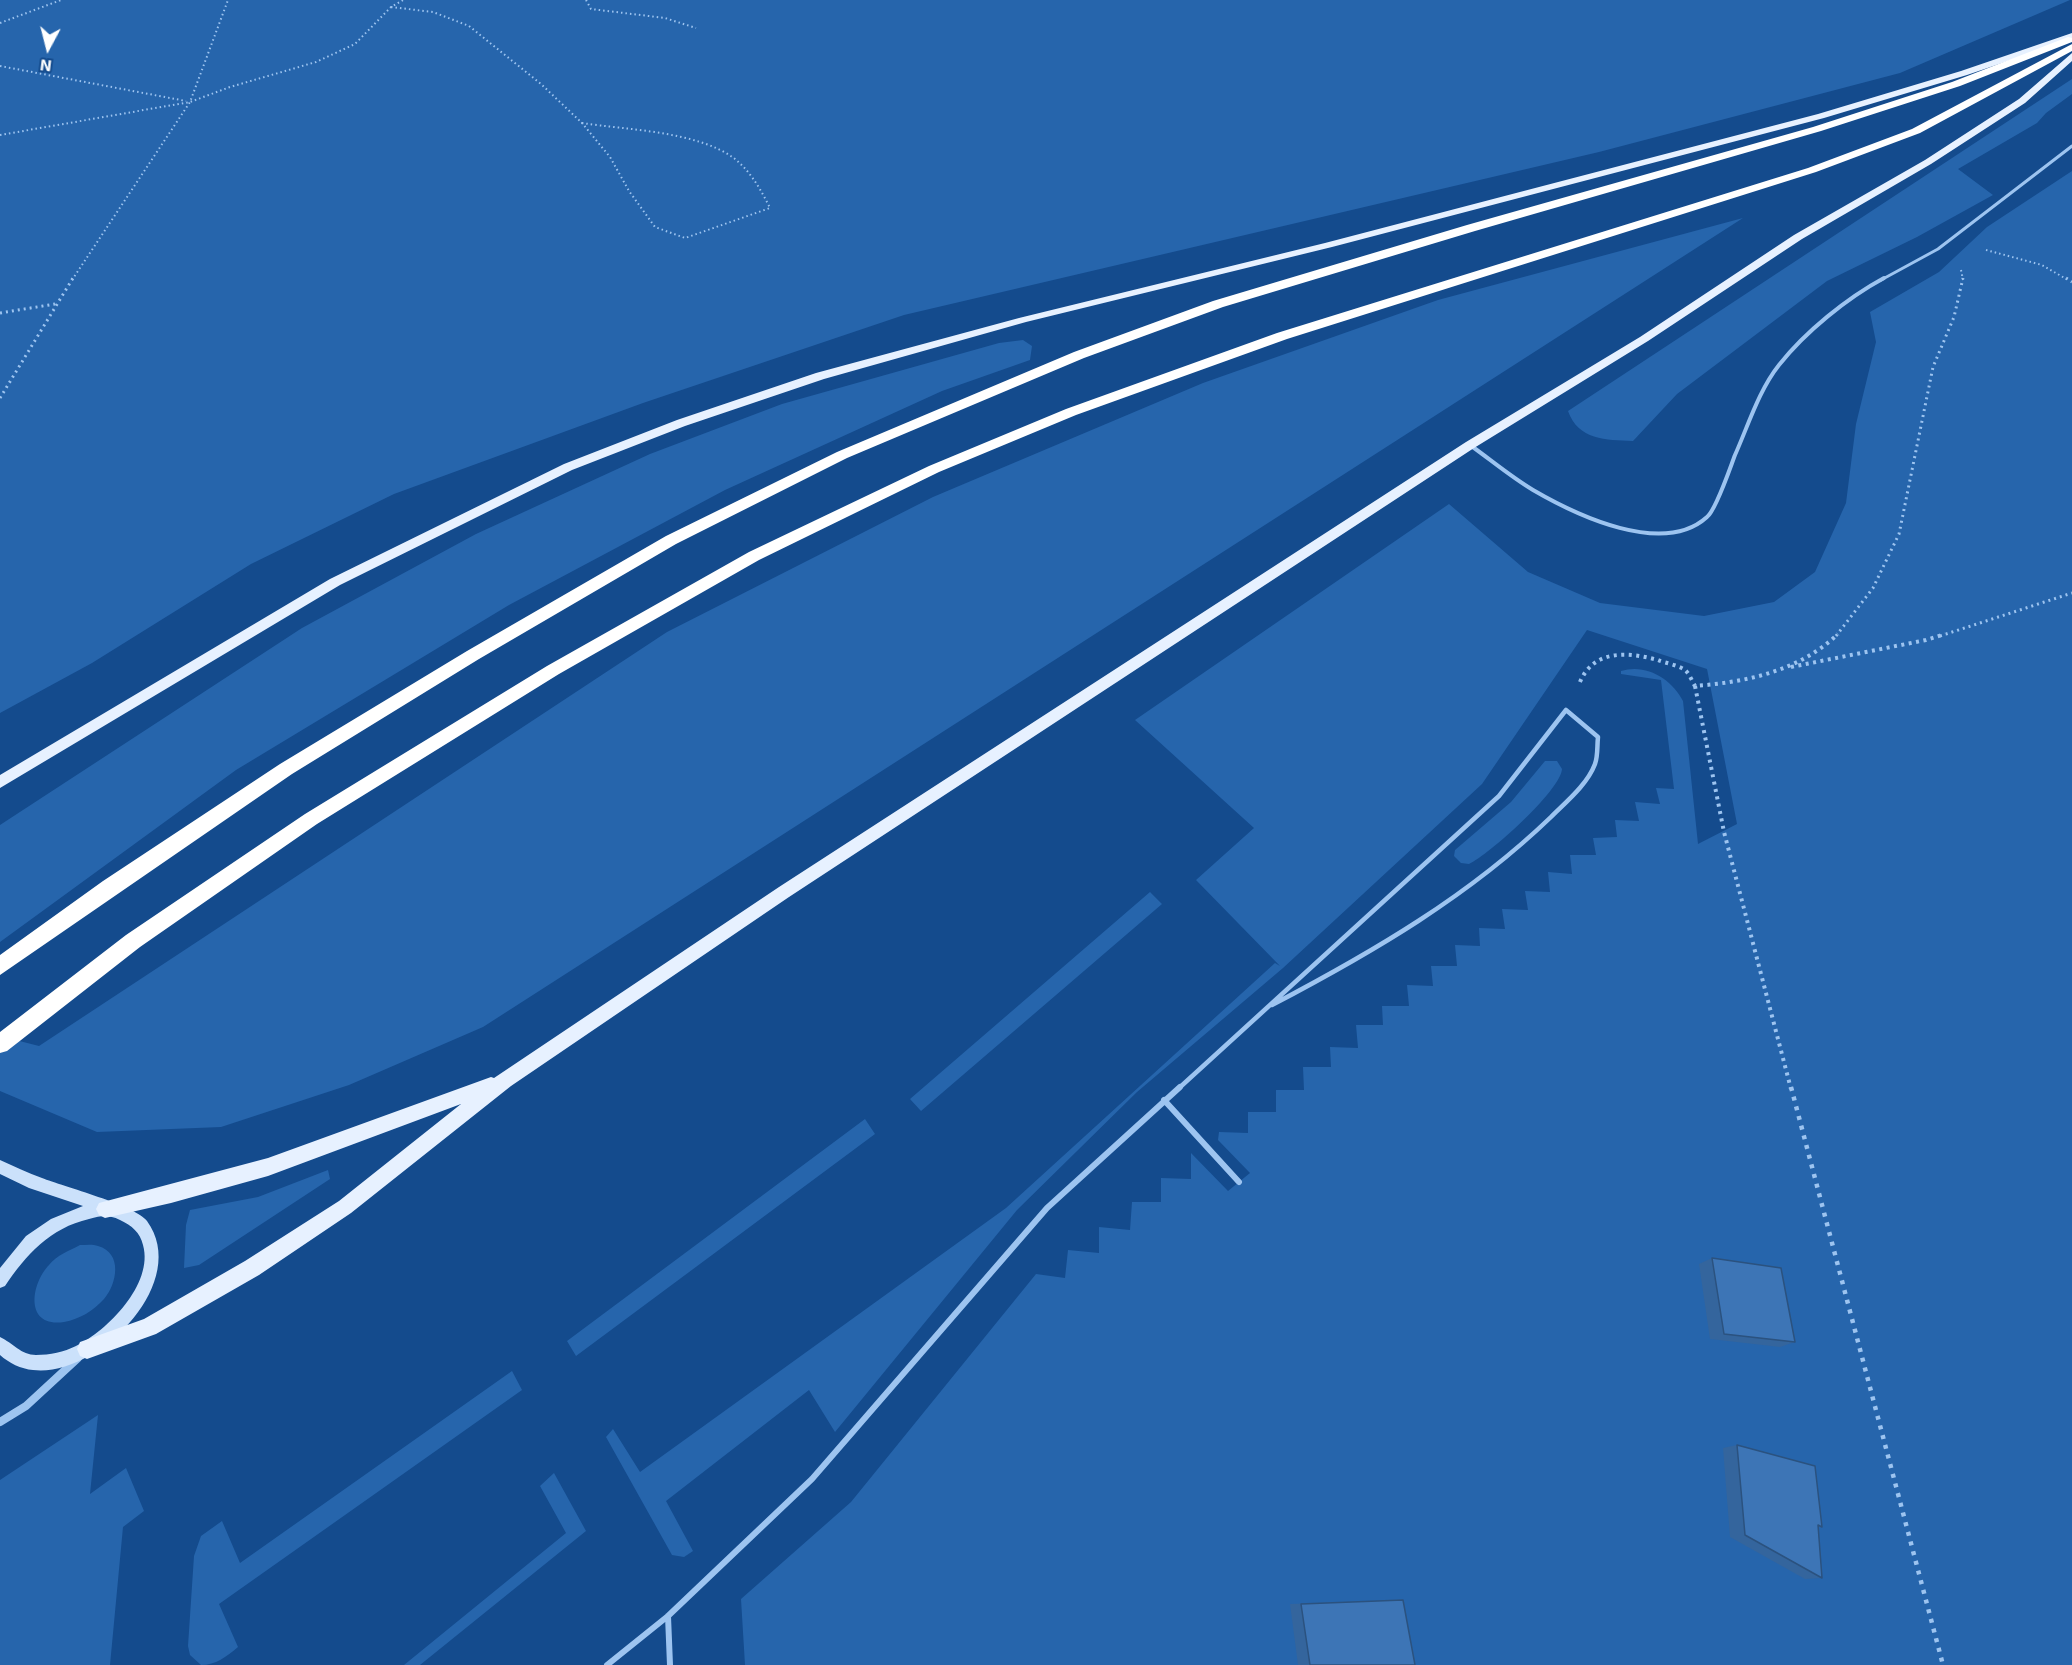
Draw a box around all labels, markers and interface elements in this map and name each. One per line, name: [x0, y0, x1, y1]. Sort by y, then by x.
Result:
north arrow: [18, 18, 78, 78]
text: N: [39, 56, 53, 76]

